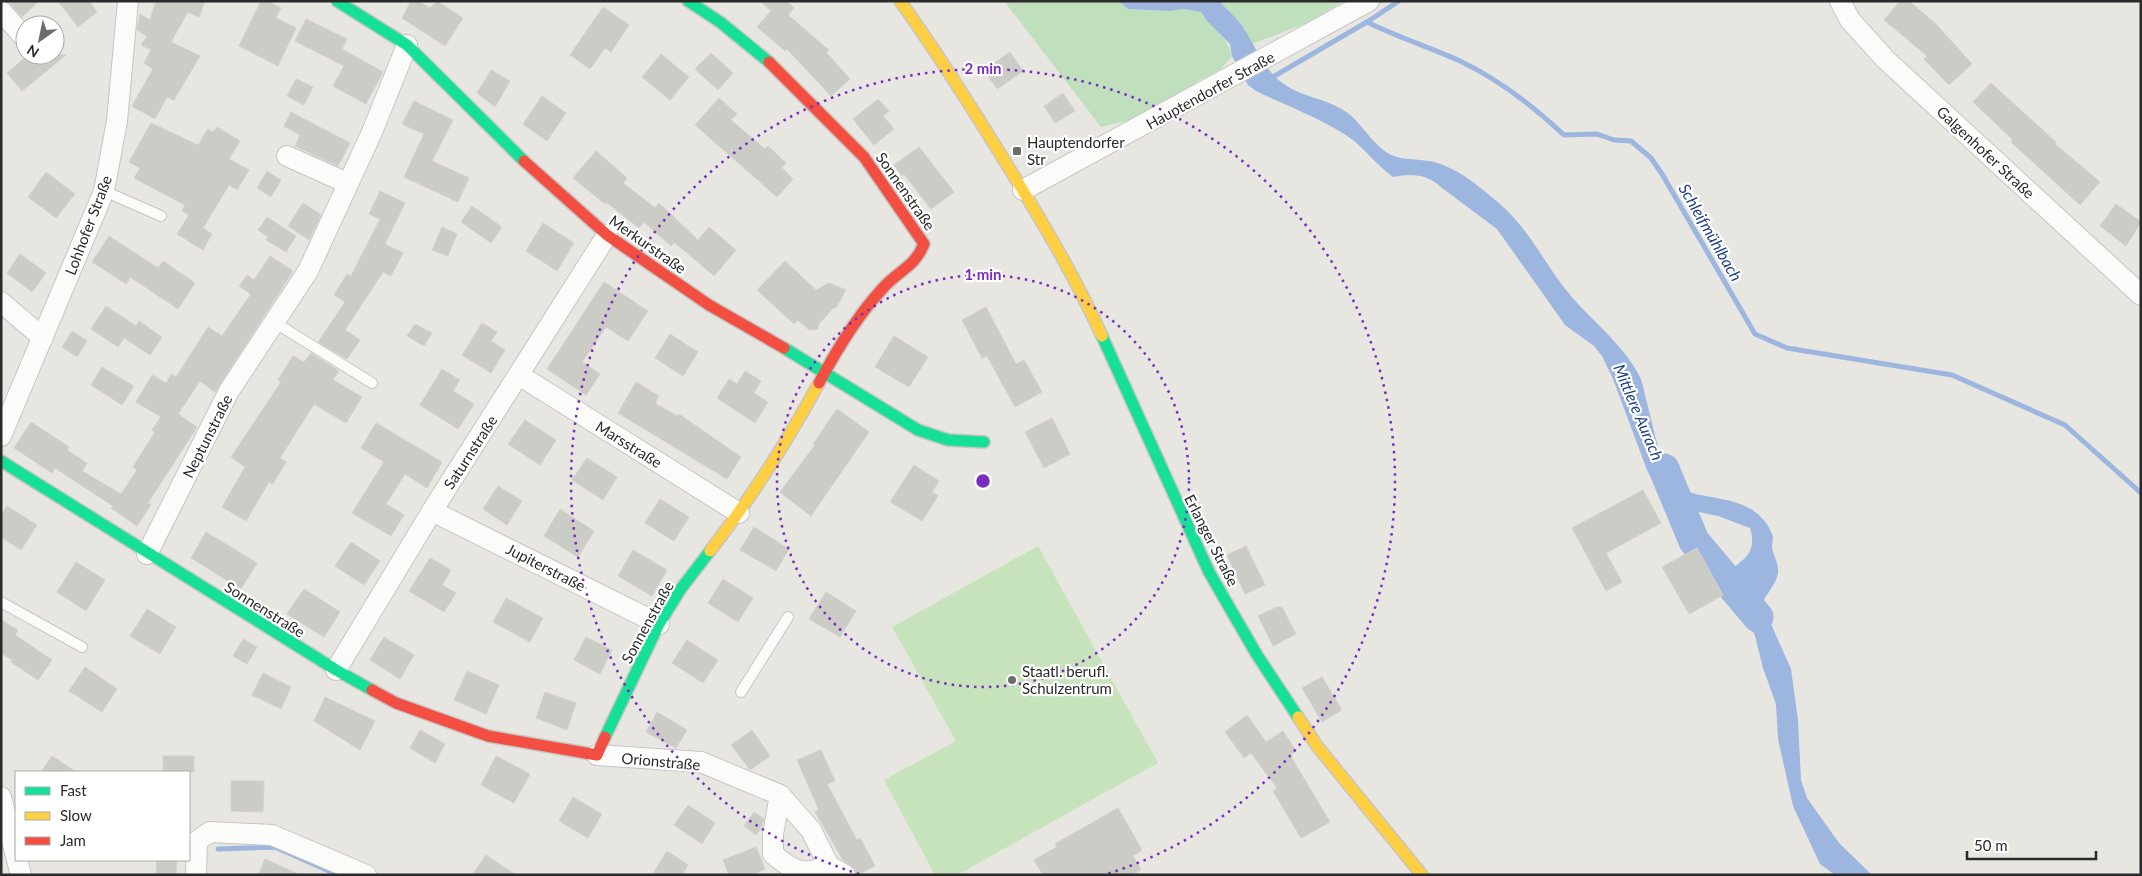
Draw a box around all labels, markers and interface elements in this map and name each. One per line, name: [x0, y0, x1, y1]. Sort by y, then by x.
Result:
north arrow: [15, 15, 65, 65]
text: N: [23, 41, 42, 61]
street label: Hauptendorfer Straße: [1143, 47, 1277, 133]
text: 2 min: [964, 59, 1002, 77]
street label: Galgenhofer Straße: [1933, 102, 2039, 202]
place label: Hauptendorfer Str: [1027, 133, 1125, 168]
marker: Hauptendorfer Str: [1011, 145, 1023, 157]
street label: Sonnenstraße: [873, 149, 939, 233]
street label: Lohhofer Straße: [61, 173, 115, 277]
water label: Schleifmühlbach: [1675, 180, 1747, 284]
street label: Merkurstraße: [606, 211, 690, 277]
text: 1 min: [964, 265, 1002, 283]
water label: Mittlere Aurach: [1610, 361, 1668, 463]
street label: Neptunstraße: [178, 391, 236, 481]
street label: Saturnstraße: [440, 412, 501, 492]
street label: Marsstraße: [593, 417, 665, 471]
centre of rings: [974, 472, 992, 490]
street label: Erlanger Straße: [1181, 491, 1243, 589]
street label: Jupiterstraße: [503, 539, 589, 595]
street label: Sonnenstraße: [222, 577, 308, 641]
street label: Sonnenstraße: [617, 578, 677, 666]
place label: Staatl. berufl. Schulzentrum: [1022, 662, 1112, 697]
marker: Staatl. berufl. Schulzentrum: [1006, 674, 1018, 686]
street label: Orionstraße: [621, 749, 701, 773]
legend: [15, 771, 190, 861]
text: Fast: [60, 781, 87, 799]
text: Slow: [60, 806, 92, 824]
scale bar: [1967, 828, 2096, 860]
text: Jam: [60, 831, 86, 849]
text: 50 m: [1974, 836, 2008, 854]

